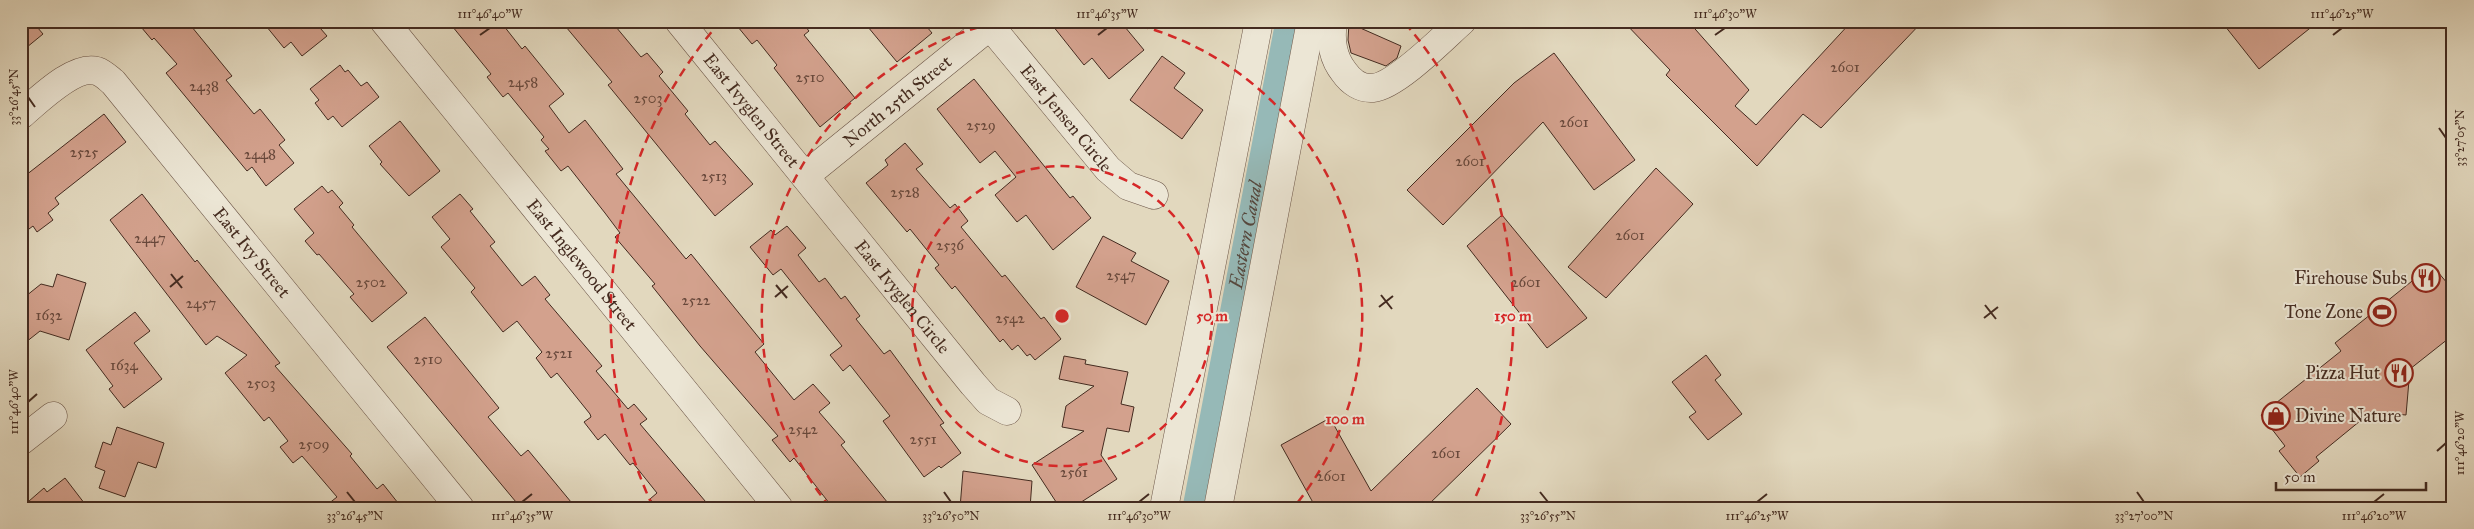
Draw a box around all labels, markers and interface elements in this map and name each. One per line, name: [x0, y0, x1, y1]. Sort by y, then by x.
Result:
text: 111°46'40"W: [457, 7, 523, 21]
text: 111°46'35"W: [1076, 7, 1138, 21]
text: 111°46'30"W: [1693, 7, 1757, 21]
text: 111°46'25"W: [2311, 7, 2374, 21]
street label: East Ivyglen Street: [698, 49, 805, 173]
street label: North 25th Street: [839, 50, 957, 152]
house number: 2601: [1830, 58, 1860, 76]
street label: East Jensen Circle: [1015, 60, 1117, 177]
text: 33°26'45"N: [7, 68, 21, 126]
house number: 2510: [796, 68, 824, 86]
house number: 2458: [508, 73, 538, 91]
house number: 2438: [189, 77, 219, 95]
house number: 2503: [634, 89, 663, 107]
text: 33°27'05"N: [2453, 109, 2467, 167]
house number: 2601: [1559, 113, 1589, 131]
house number: 2529: [966, 116, 996, 134]
house number: 2525: [70, 143, 98, 161]
house number: 2448: [244, 145, 276, 163]
house number: 2601: [1455, 152, 1485, 170]
house number: 2513: [701, 167, 727, 185]
water label: Eastern Canal: [1224, 177, 1268, 292]
house number: 2528: [890, 183, 920, 201]
street label: East Inglewood Street: [522, 195, 642, 336]
street label: East Ivy Street: [208, 203, 296, 303]
house number: 2601: [1615, 226, 1645, 244]
house number: 2447: [134, 229, 166, 247]
street label: East Ivyglen Circle: [850, 236, 955, 358]
house number: 2536: [936, 236, 965, 254]
restaurant icon: Firehouse Subs: [2411, 263, 2441, 293]
house number: 2547: [1106, 266, 1136, 284]
place label: Firehouse Subs: [2294, 267, 2407, 289]
house number: 2502: [356, 273, 387, 291]
house number: 2601: [1511, 273, 1541, 291]
house number: 2522: [681, 291, 711, 309]
house number: 2457: [186, 294, 216, 312]
sports icon: Tone Zone: [2367, 297, 2397, 327]
place label: Tone Zone: [2284, 301, 2363, 323]
house number: 1632: [36, 306, 63, 324]
centre of rings: [1053, 307, 1071, 325]
text: 50 m: [1196, 307, 1228, 325]
text: 150 m: [1494, 307, 1532, 325]
house number: 2542: [995, 309, 1025, 327]
house number: 2521: [545, 344, 573, 362]
house number: 2510: [414, 350, 442, 368]
house number: 1634: [110, 356, 139, 374]
restaurant icon: Pizza Hut: [2384, 358, 2414, 388]
place label: Pizza Hut: [2305, 362, 2381, 384]
text: 111°46'40"W: [7, 369, 21, 435]
house number: 2503: [247, 374, 276, 392]
shop icon: Divine Nature: [2261, 401, 2291, 431]
place label: Divine Nature: [2295, 405, 2401, 427]
text: 100 m: [1325, 410, 1365, 428]
text: 111°46'20"W: [2453, 410, 2467, 475]
house number: 2542: [788, 420, 818, 438]
house number: 2551: [909, 430, 937, 448]
house number: 2509: [298, 435, 330, 453]
house number: 2601: [1431, 444, 1461, 462]
scale bar: [2276, 459, 2426, 491]
house number: 2561: [1060, 463, 1088, 481]
house number: 2601: [1316, 467, 1346, 485]
text: 50 m: [2284, 468, 2316, 486]
text: 33°26'45"N: [326, 509, 384, 523]
text: 111°46'35"W: [491, 509, 553, 523]
text: 33°26'50"N: [922, 509, 980, 523]
text: 111°46'30"W: [1107, 509, 1171, 523]
text: 33°26'55"N: [1520, 509, 1576, 523]
text: 111°46'25"W: [1726, 509, 1789, 523]
text: 33°27'00"N: [2115, 509, 2173, 523]
text: 111°46'20"W: [2342, 509, 2407, 523]

